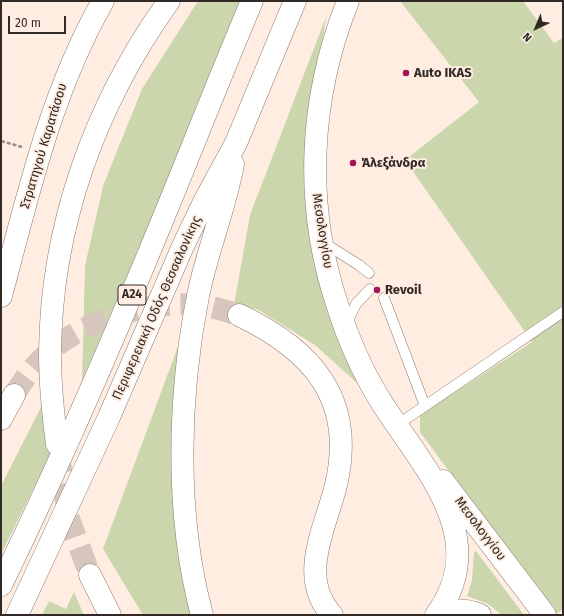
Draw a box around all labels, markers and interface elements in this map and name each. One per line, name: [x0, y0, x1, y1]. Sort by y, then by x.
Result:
scale bar: [10, 8, 68, 34]
north arrow: [516, 8, 556, 48]
text: 20 m: [15, 16, 41, 30]
text: N: [520, 30, 534, 44]
place label: Auto IKAS: [414, 65, 472, 81]
marker: Auto IKAS: [401, 68, 411, 78]
street label: Στρατηγού Καρατάσου: [17, 81, 71, 211]
place label: Άλεξάνδρα: [361, 155, 425, 171]
marker: Άλεξάνδρα: [348, 158, 358, 168]
street label: Μεσολογγίου: [308, 192, 336, 270]
street label: Περιφερειακή Οδός Θεσσαλονίκης: [109, 213, 205, 403]
place label: Revoil: [385, 282, 422, 298]
road number: Α24: [118, 285, 146, 305]
marker: Revoil: [372, 285, 382, 295]
street label: Μεσολογγίου: [451, 494, 509, 564]

